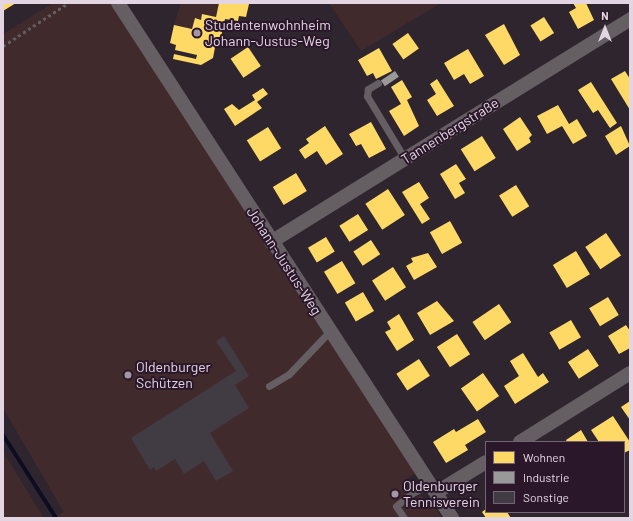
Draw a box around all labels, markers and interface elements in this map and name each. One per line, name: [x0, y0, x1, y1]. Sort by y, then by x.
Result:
north arrow: [585, 8, 625, 48]
text: N: [601, 9, 609, 22]
place label: Studentenwohnheim Johann-Justus-Weg: [205, 17, 331, 50]
marker: Studentenwohnheim Johann-Justus-Weg: [192, 28, 202, 38]
street label: Tannenbergstraße: [398, 94, 502, 168]
street label: Johann-Justus-Weg: [243, 204, 325, 318]
place label: Oldenburger Schützen: [136, 359, 211, 392]
marker: Oldenburger Schützen: [123, 370, 133, 380]
legend: [485, 441, 625, 513]
text: Wohnen: [523, 450, 565, 464]
text: Industrie: [523, 470, 569, 484]
place label: Oldenburger Tennisverein: [403, 478, 480, 510]
marker: Oldenburger Tennisverein: [390, 489, 400, 499]
text: Sonstige: [523, 490, 569, 504]

